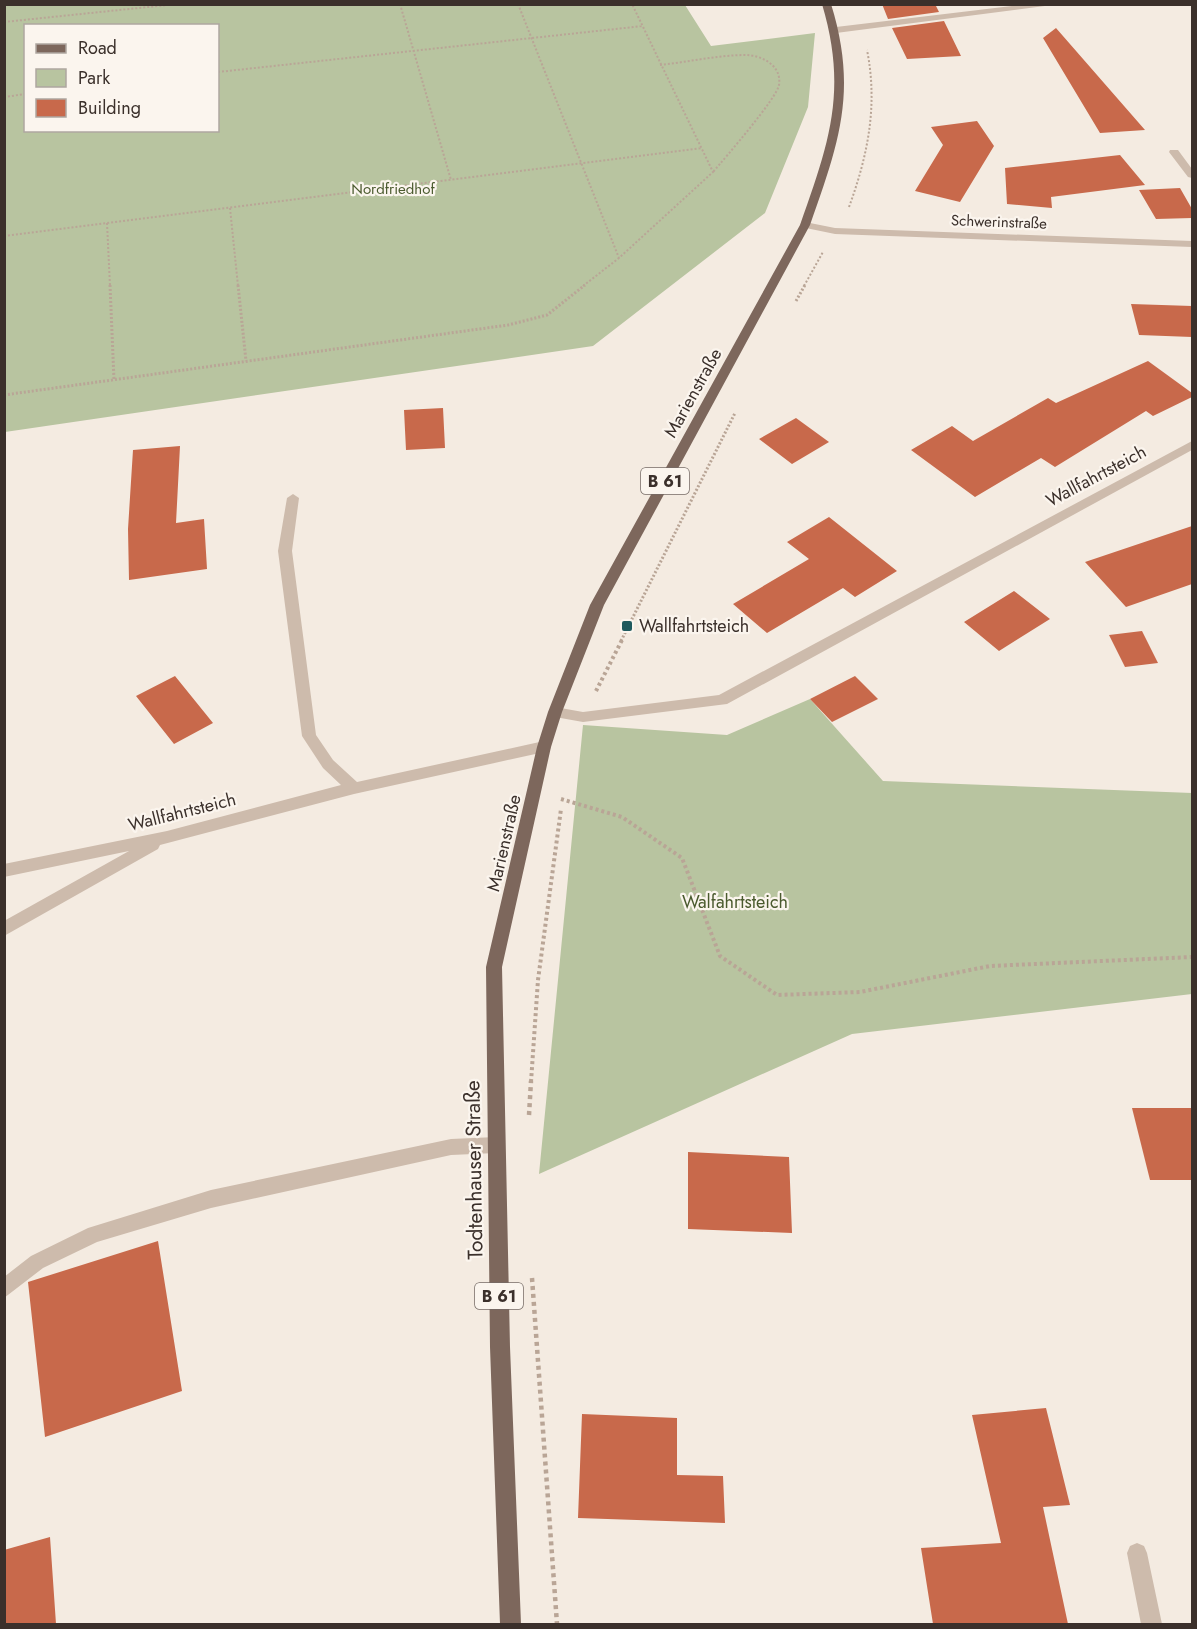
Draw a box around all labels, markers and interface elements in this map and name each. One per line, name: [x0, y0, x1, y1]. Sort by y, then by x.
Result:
legend: [24, 24, 219, 132]
text: Road: [78, 35, 117, 61]
text: Park: [78, 65, 110, 91]
text: Building: [78, 95, 141, 121]
park label: Nordfriedhof: [351, 178, 435, 200]
street label: Schwerinstraße: [951, 209, 1048, 235]
street label: Marienstraße: [658, 344, 728, 442]
street label: Wallfahrtsteich: [1041, 439, 1151, 513]
road number: B 61: [641, 468, 689, 494]
place label: Wallfahrtsteich: [639, 613, 749, 639]
marker: Wallfahrtsteich: [620, 619, 634, 633]
street label: Wallfahrtsteich: [125, 786, 239, 838]
street label: Marienstraße: [480, 792, 528, 894]
park label: Walfahrtsteich: [682, 889, 788, 915]
street label: Todtenhauser Straße: [457, 1080, 491, 1260]
road number: B 61: [475, 1283, 523, 1309]

